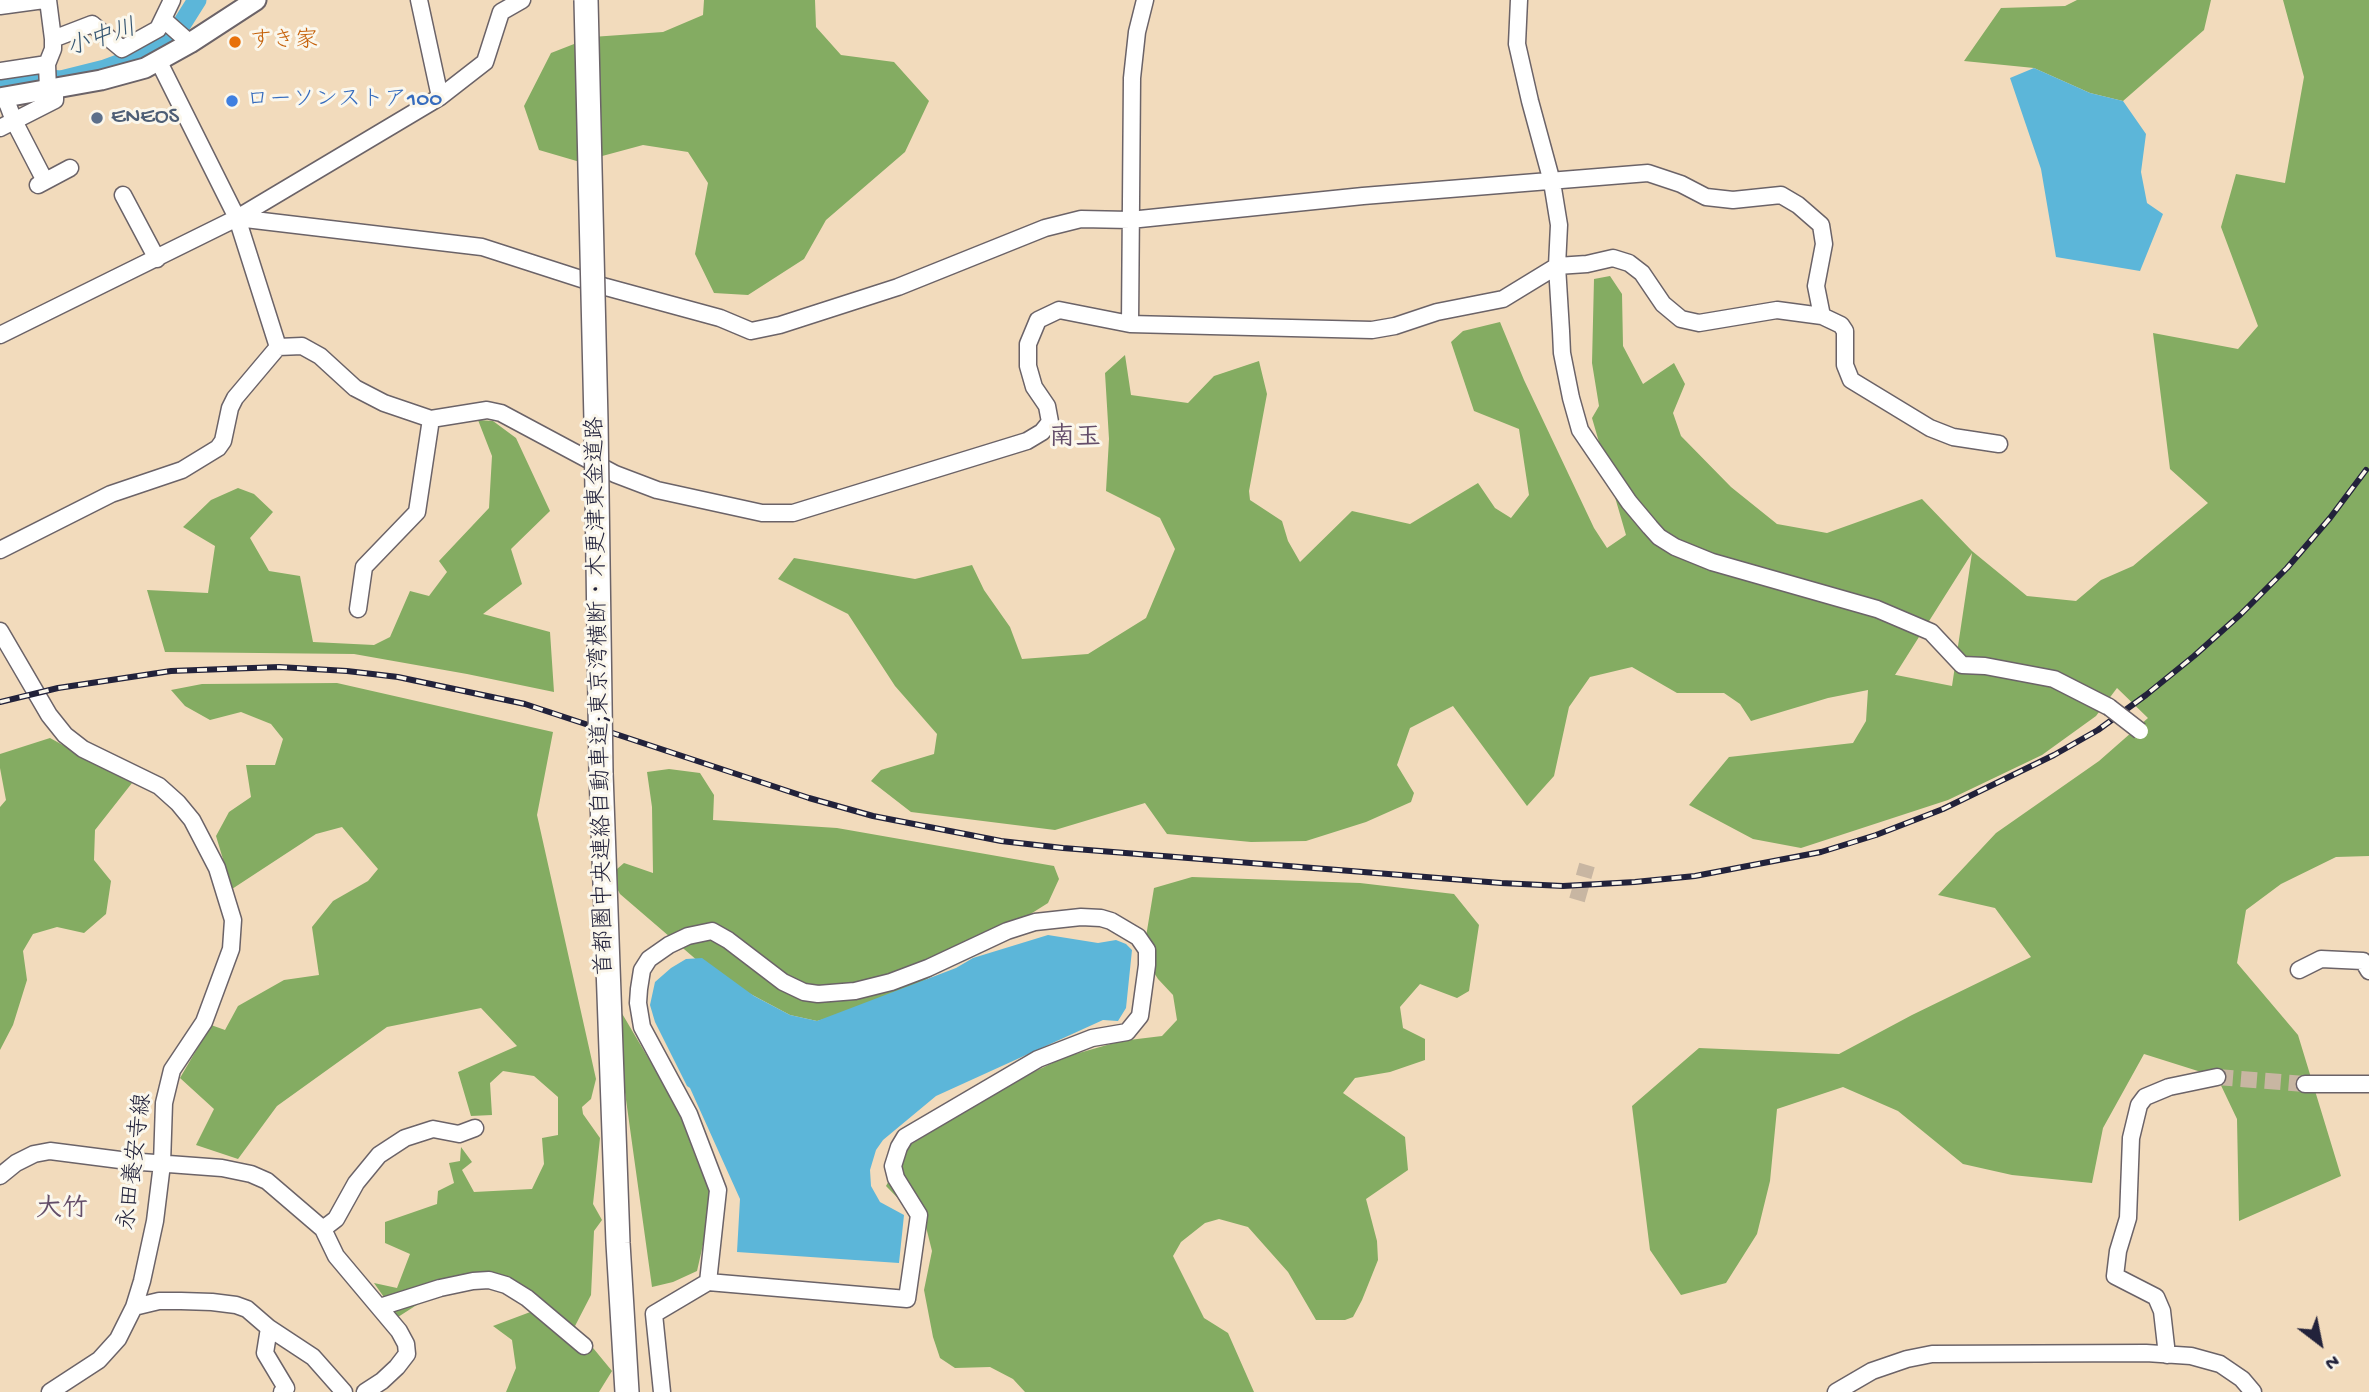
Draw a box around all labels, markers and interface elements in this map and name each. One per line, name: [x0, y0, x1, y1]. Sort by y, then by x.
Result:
water label: 小中川: [63, 15, 141, 65]
place label: すき家: [249, 28, 318, 56]
marker: すき家: [227, 34, 243, 50]
place label: ローソンストア100: [246, 87, 442, 115]
marker: ローソンストア100: [224, 93, 240, 109]
place label: ENEOS: [111, 104, 179, 132]
marker: ENEOS: [89, 110, 105, 126]
street label: 首都圏中央連絡自動車道;東京湾横断・木更津東金道路: [583, 416, 621, 976]
district label: 南玉: [1049, 424, 1101, 456]
street label: 永田養安寺線: [115, 1092, 159, 1232]
district label: 大竹: [36, 1195, 88, 1227]
north arrow: [2285, 1308, 2355, 1378]
text: N: [2320, 1348, 2343, 1374]

